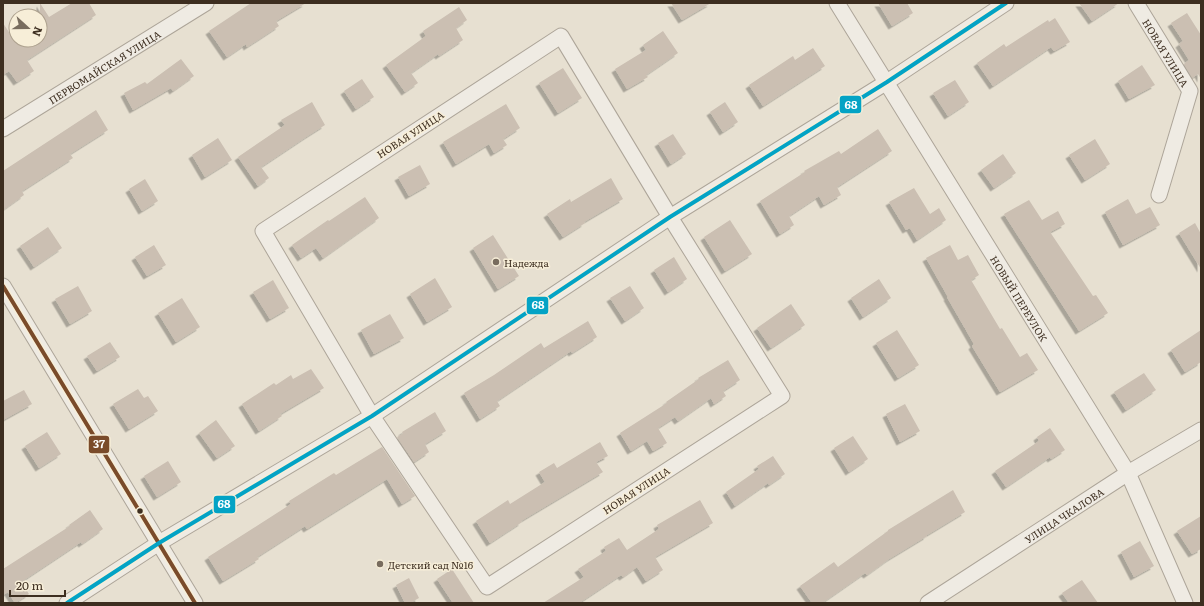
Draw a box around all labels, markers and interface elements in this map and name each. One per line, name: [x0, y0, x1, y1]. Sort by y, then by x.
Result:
north arrow: [8, 8, 48, 48]
street label: НОВАЯ УЛИЦА: [1140, 16, 1193, 90]
text: N: [29, 25, 47, 39]
street label: ПЕРВОМАЙСКАЯ УЛИЦА: [45, 25, 164, 107]
line badge: 68: [839, 95, 862, 114]
text: 68: [845, 96, 858, 112]
street label: НОВАЯ УЛИЦА: [373, 106, 447, 161]
street label: НОВЫЙ ПЕРЕУЛОК: [987, 252, 1052, 344]
place label: Надежда: [504, 255, 550, 270]
marker: Надежда: [491, 257, 501, 267]
line badge: 68: [526, 296, 549, 315]
text: 68: [532, 296, 545, 312]
line badge: 37: [88, 435, 110, 454]
text: 37: [93, 435, 105, 451]
street label: НОВАЯ УЛИЦА: [599, 462, 673, 517]
street label: УЛИЦА ЧКАЛОВА: [1021, 483, 1107, 546]
line badge: 68: [213, 495, 236, 514]
text: 68: [218, 495, 231, 511]
unlabelled marker: [135, 506, 145, 516]
place label: Детский сад №16: [388, 557, 474, 572]
marker: Детский сад №16: [375, 559, 385, 569]
scale bar: [10, 572, 65, 598]
text: 20 m: [16, 576, 43, 594]

